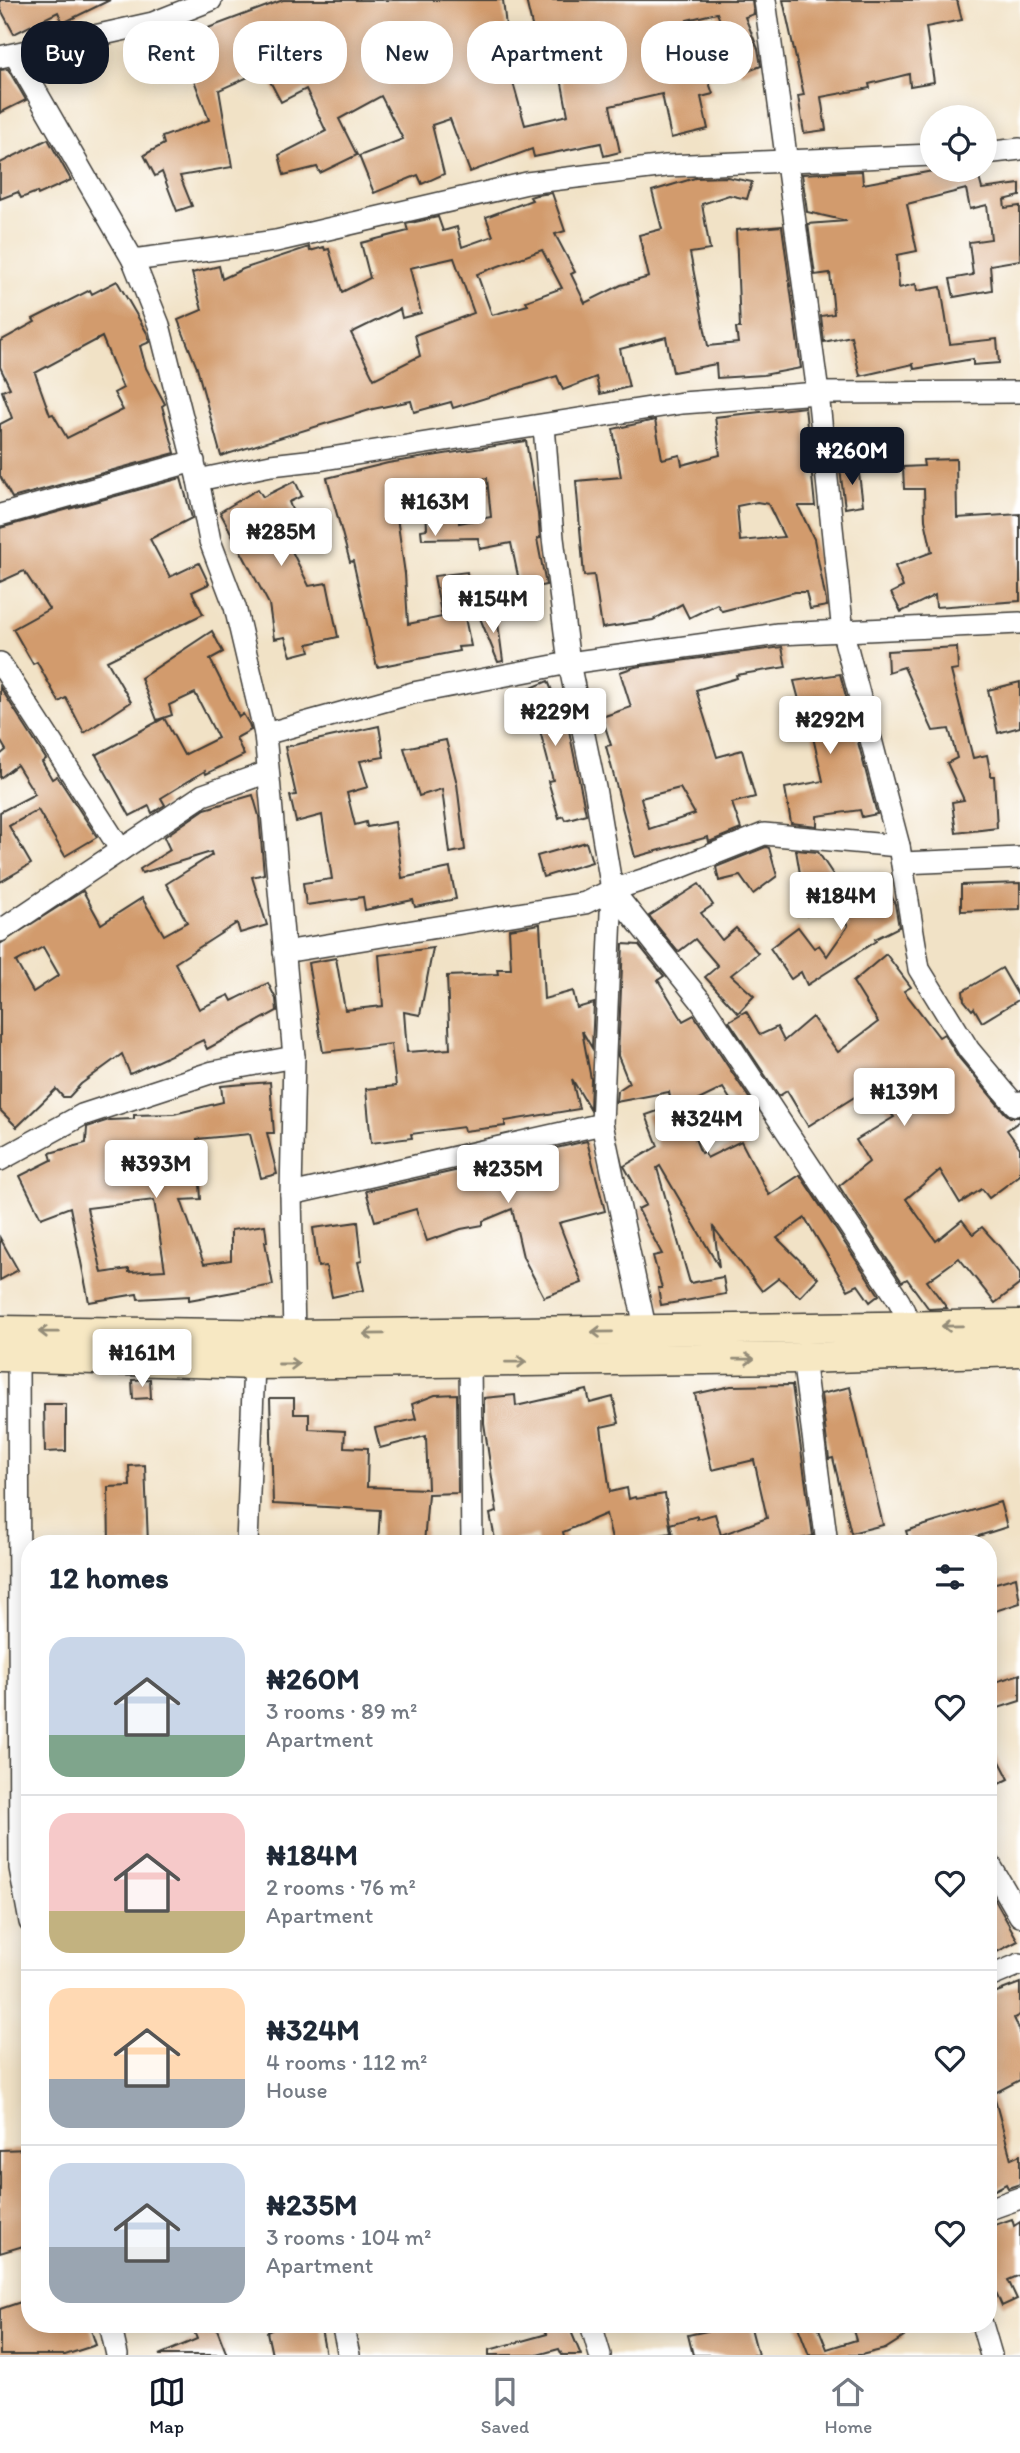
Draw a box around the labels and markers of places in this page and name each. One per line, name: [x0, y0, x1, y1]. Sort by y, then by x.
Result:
pin: ₦260M: [803, 428, 901, 487]
pin: ₦163M: [386, 478, 484, 538]
pin: ₦285M: [232, 508, 330, 568]
pin: ₦154M: [444, 576, 542, 635]
pin: ₦229M: [506, 688, 604, 748]
pin: ₦292M: [781, 696, 879, 756]
pin: ₦184M: [792, 872, 890, 932]
pin: ₦139M: [855, 1068, 953, 1128]
pin: ₦324M: [658, 1096, 756, 1155]
pin: ₦393M: [107, 1140, 205, 1200]
pin: ₦235M: [459, 1146, 557, 1205]
pin: ₦161M: [93, 1330, 191, 1389]

